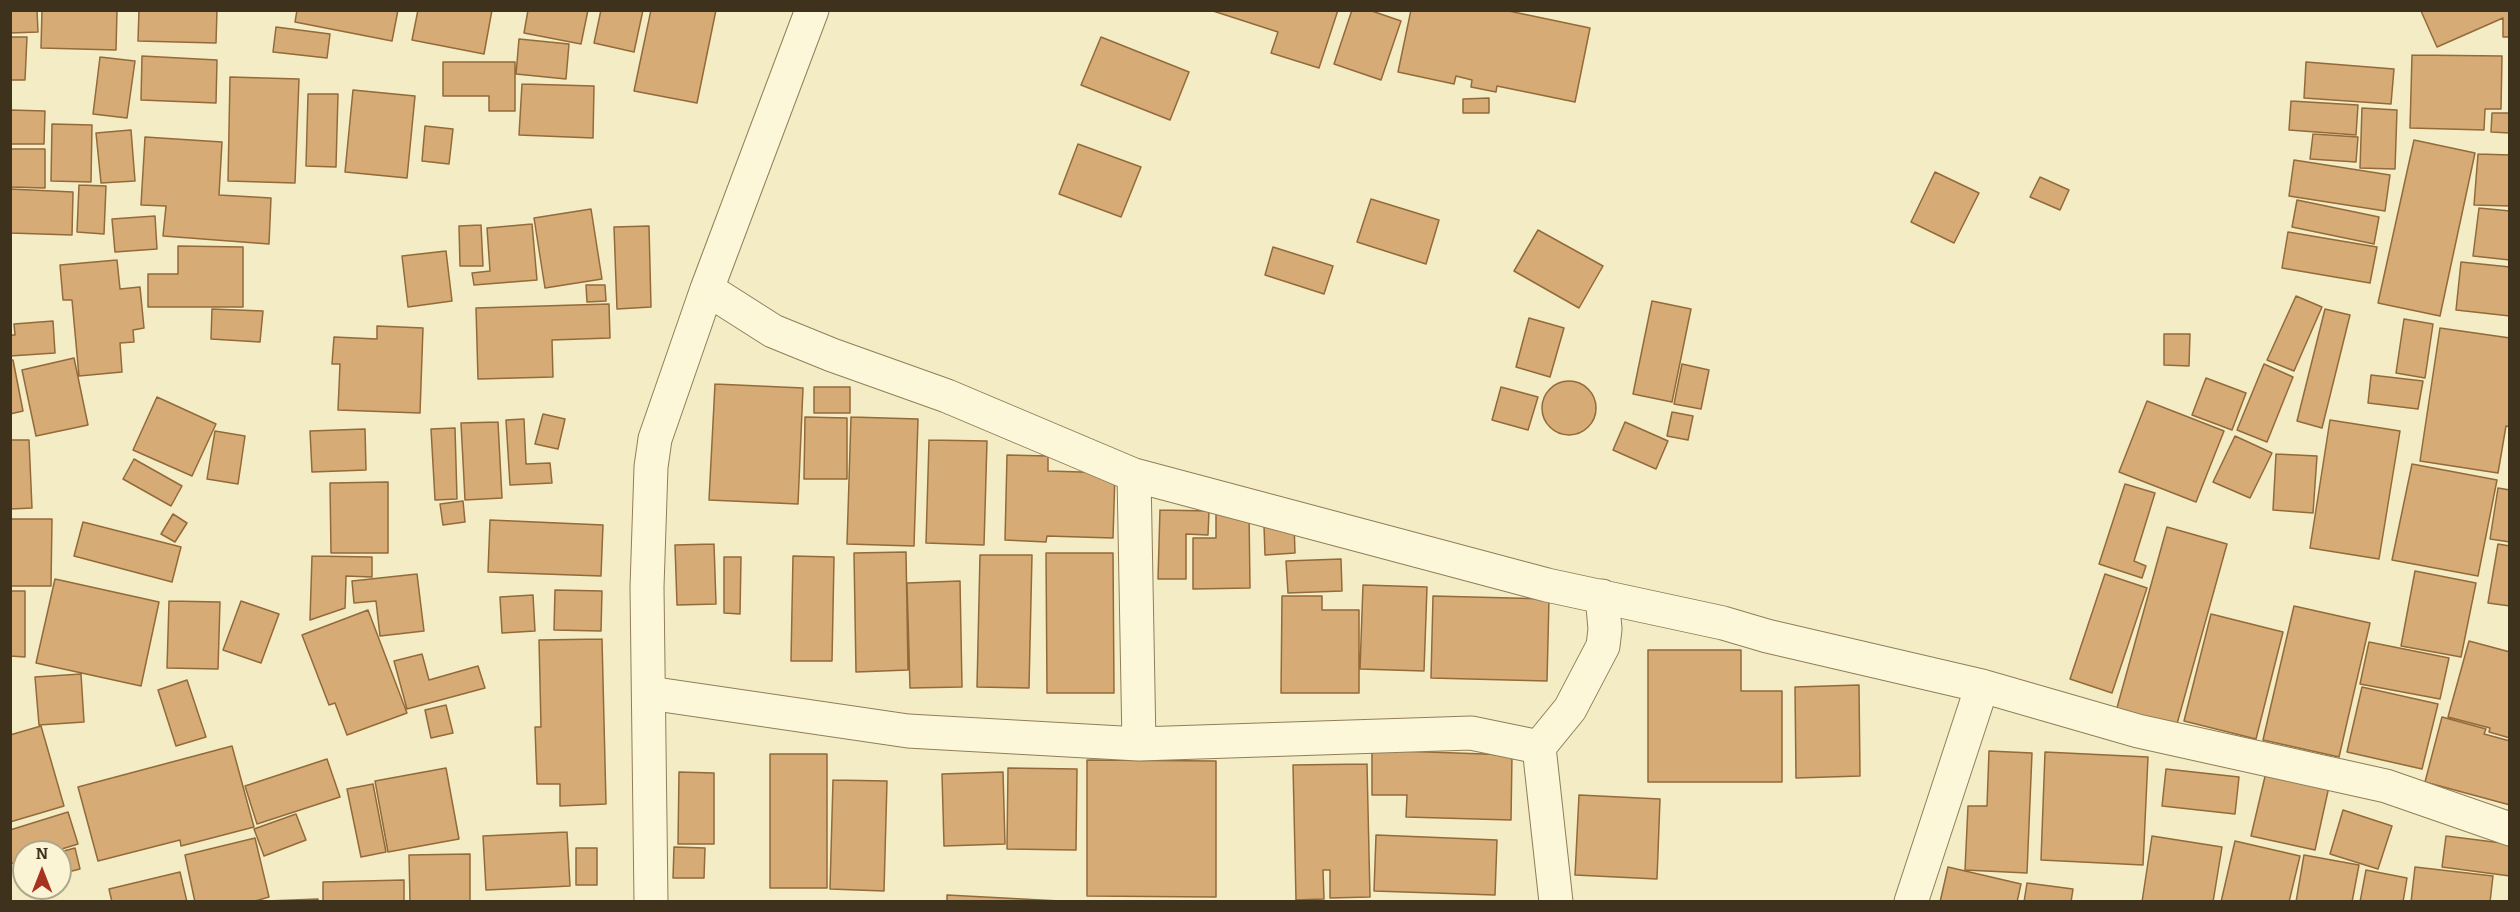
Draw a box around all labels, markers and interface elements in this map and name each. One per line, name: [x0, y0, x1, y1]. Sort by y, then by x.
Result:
north arrow: [12, 840, 72, 900]
text: N: [36, 844, 48, 863]

